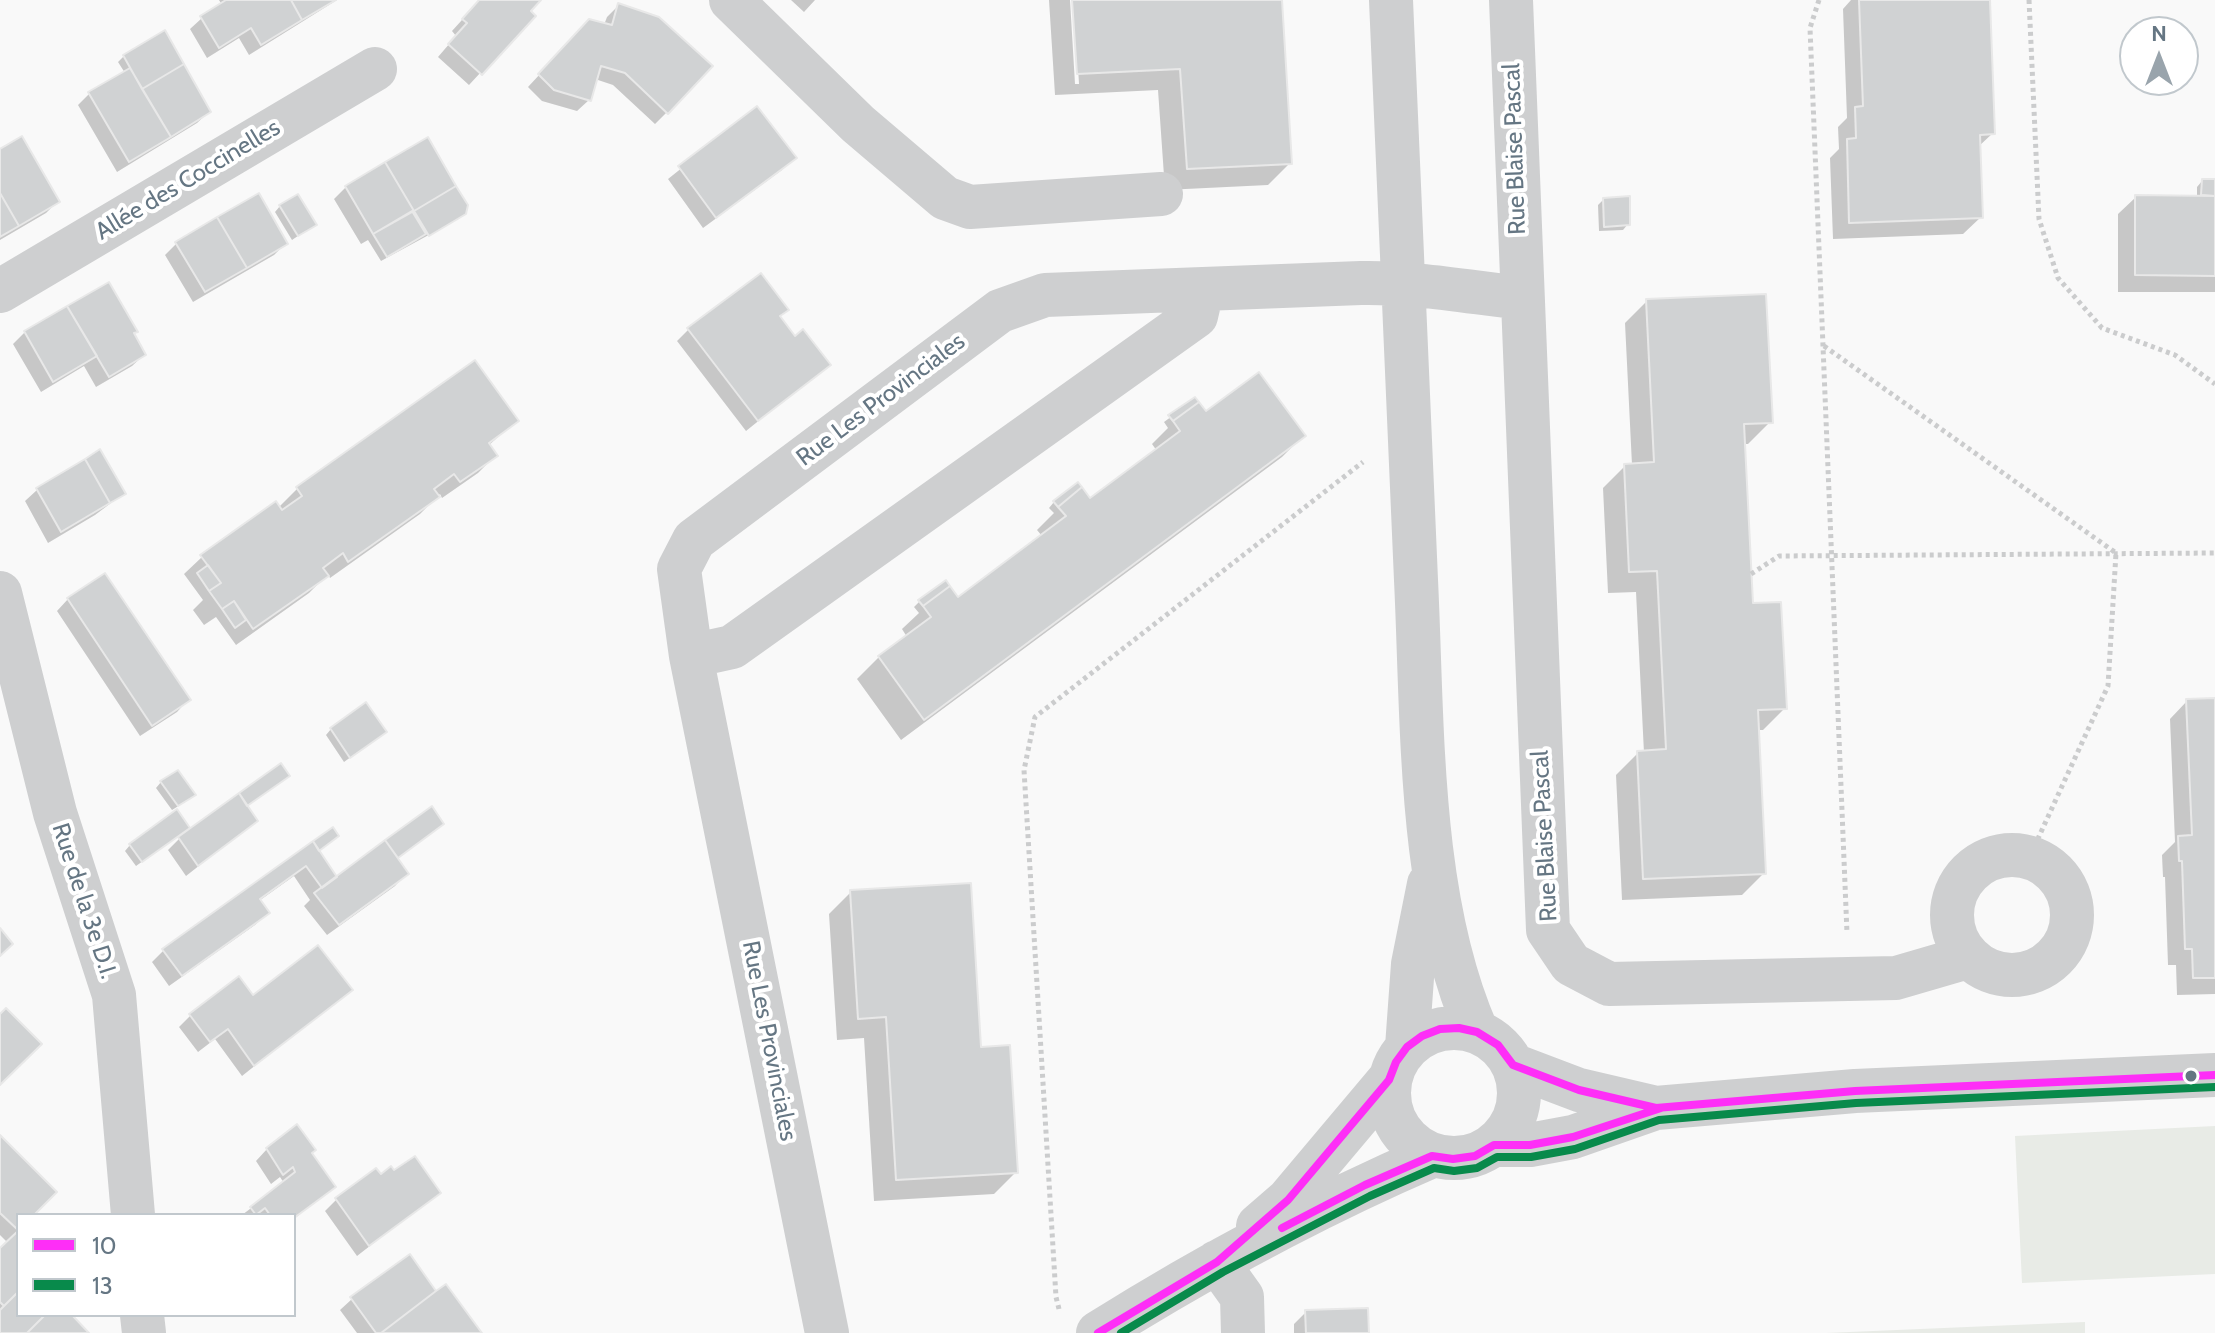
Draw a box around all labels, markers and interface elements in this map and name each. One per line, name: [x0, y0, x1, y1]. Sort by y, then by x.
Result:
north arrow: [2119, 16, 2199, 96]
text: N: [2151, 20, 2167, 47]
street label: Rue Blaise Pascal: [1498, 63, 1532, 235]
street label: Allée des Coccinelles: [90, 114, 286, 246]
street label: Rue Les Provinciales: [791, 327, 971, 473]
street label: Rue Blaise Pascal: [1526, 750, 1564, 922]
street label: Rue de la 3e D.I.: [45, 820, 123, 982]
street label: Rue Les Provinciales: [735, 939, 803, 1143]
unlabelled marker: [2183, 1068, 2199, 1084]
legend: [16, 1213, 296, 1317]
text: 10: [92, 1231, 117, 1260]
text: 13: [92, 1271, 113, 1300]

